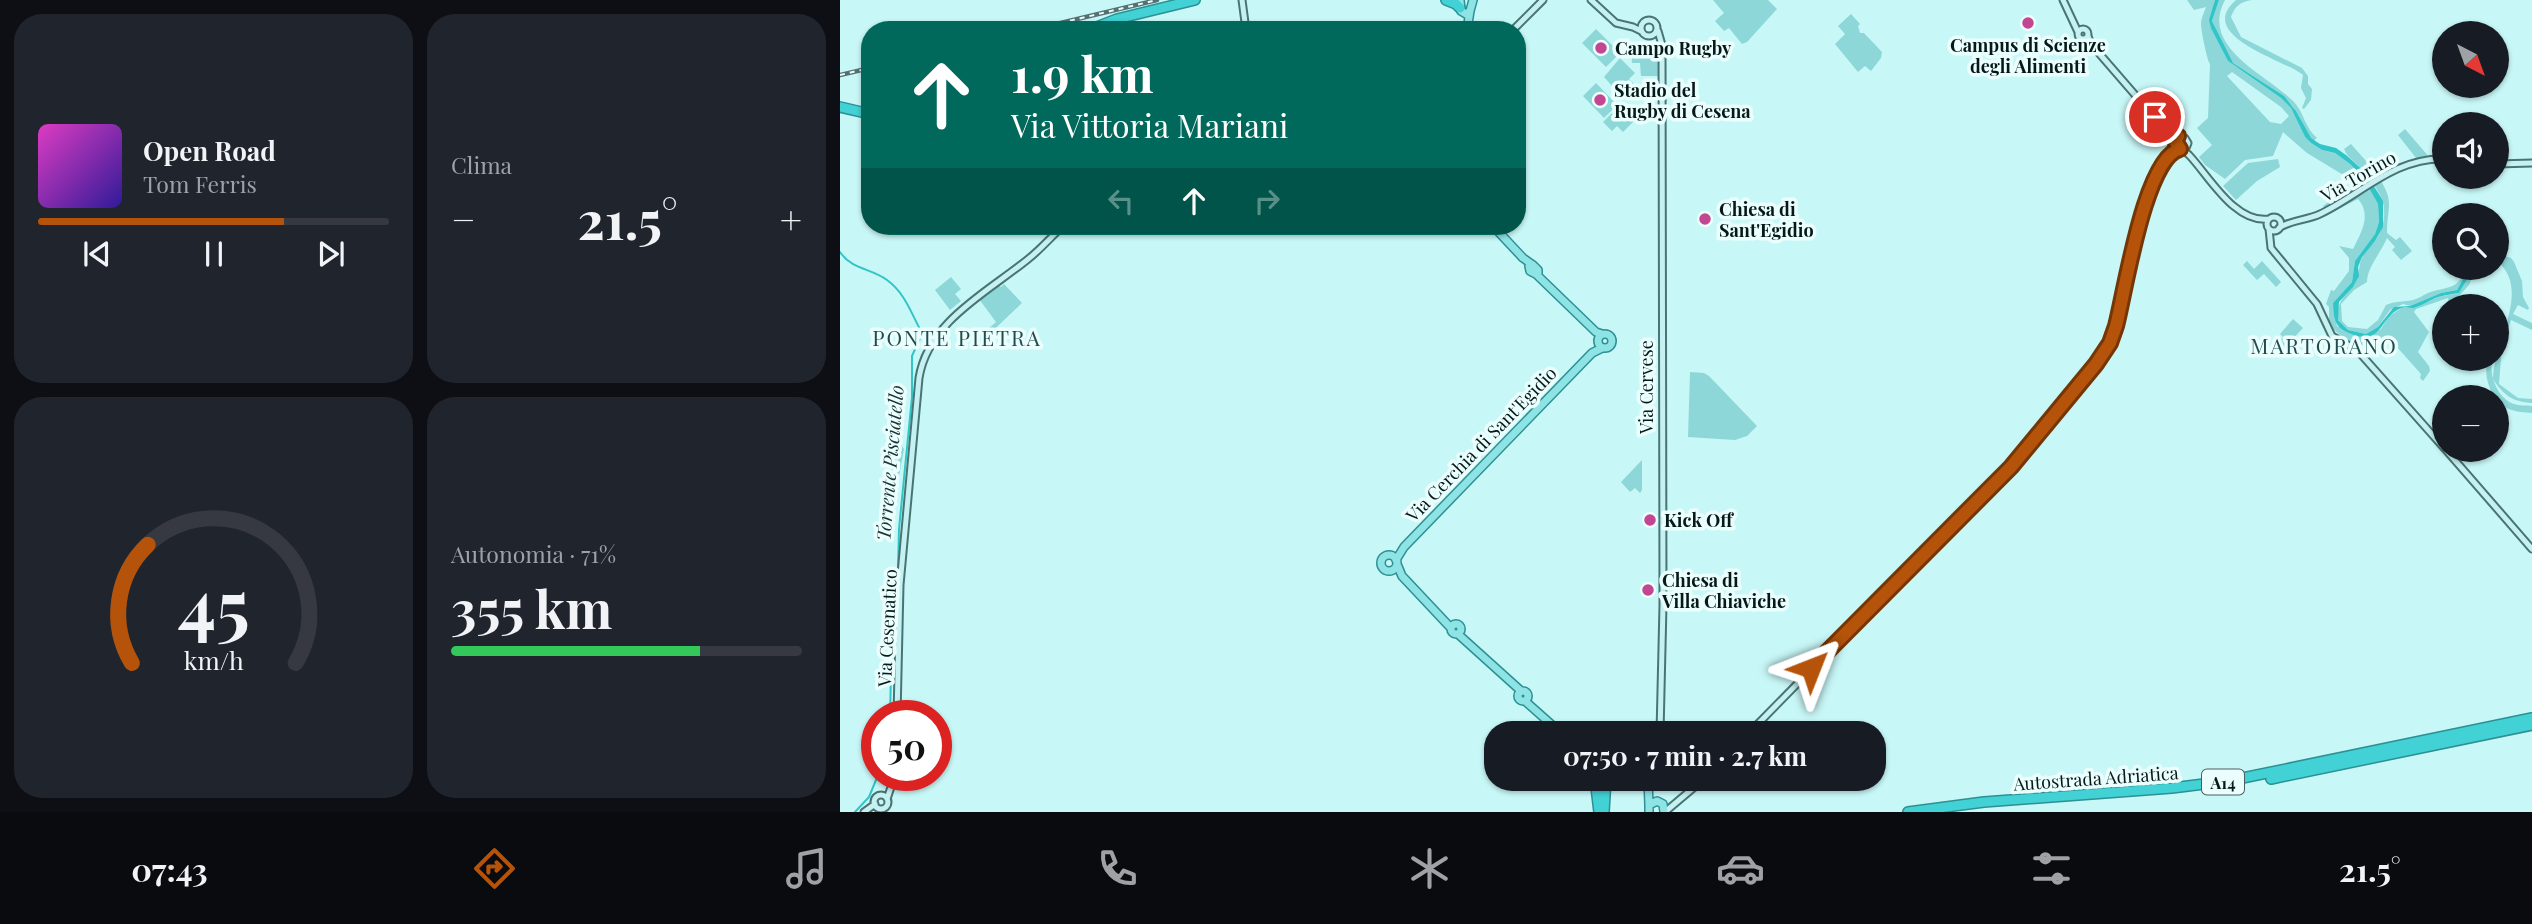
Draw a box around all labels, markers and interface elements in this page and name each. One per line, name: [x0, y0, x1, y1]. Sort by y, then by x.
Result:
marker: Campus di Scienze degli Alimenti: [2020, 15, 2036, 31]
north arrow: [2432, 21, 2510, 98]
map controls: [2432, 21, 2509, 462]
place label: Campus di Scienze degli Alimenti: [1950, 33, 2106, 78]
place label: Campo Rugby: [1615, 36, 1732, 60]
text: 1.9 km: [1011, 40, 1154, 105]
marker: Campo Rugby: [1593, 40, 1609, 56]
icon: ahead: [896, 49, 987, 140]
place label: Stadio del Rugby di Cesena: [1614, 78, 1751, 123]
pin: [2125, 87, 2185, 147]
marker: Stadio del Rugby di Cesena: [1592, 92, 1608, 108]
icon: arrive: [2136, 98, 2174, 136]
text: Via Vittoria Mariani: [1011, 103, 1288, 146]
button: sound: [2432, 112, 2509, 189]
text: Open Road: [143, 133, 276, 168]
street label: Via Torino: [2315, 145, 2400, 208]
text: Clima: [451, 149, 512, 180]
text: Tom Ferris: [143, 168, 257, 199]
icon: left: [1102, 182, 1140, 220]
icon: ahead: [1175, 182, 1213, 220]
icon: right: [1248, 182, 1286, 220]
text: 21.5°: [578, 184, 678, 253]
text: −: [451, 193, 476, 244]
text: +: [780, 193, 802, 244]
place label: Chiesa di Sant'Egidio: [1719, 197, 1814, 242]
button: search: [2432, 203, 2509, 280]
marker: Chiesa di Sant'Egidio: [1697, 211, 1713, 227]
icon: previous: [78, 235, 116, 273]
icon: pause: [195, 235, 233, 273]
icon: next: [312, 235, 350, 273]
button: +: [2432, 294, 2509, 371]
district label: PONTE PIETRA: [872, 323, 1042, 351]
district label: MARTORANO: [2250, 331, 2398, 359]
street label: Via Cervese: [1634, 340, 1658, 435]
street label: Via Cerchia di Sant'Egidio: [1400, 361, 1562, 528]
water label: Torrente Pisciatello: [869, 384, 909, 542]
button: −: [2432, 385, 2509, 462]
place label: Kick Off: [1664, 508, 1734, 532]
marker: Kick Off: [1642, 512, 1658, 528]
text: Autonomia · 71%: [451, 538, 616, 569]
text: 45: [178, 555, 249, 652]
street label: Via Cesenatico: [872, 568, 902, 689]
place label: Chiesa di Villa Chiaviche: [1661, 568, 1786, 613]
text: 355 km: [451, 573, 612, 642]
marker: Chiesa di Villa Chiaviche: [1640, 582, 1656, 598]
position arrow: [1774, 631, 1848, 705]
text: km/h: [184, 643, 244, 676]
speed limit sign: 50: [861, 700, 952, 791]
text: 07:50 · 7 min · 2.7 km: [1563, 738, 1807, 773]
street label: Autostrada Adriatica: [2012, 760, 2179, 796]
road number: A14: [2202, 769, 2244, 794]
icon: directions: [470, 844, 519, 893]
icon: music: [782, 844, 831, 893]
icon: phone: [1093, 844, 1142, 893]
icon: climate: [1405, 844, 1454, 893]
icon: car: [1716, 844, 1765, 893]
icon: filters: [2027, 844, 2076, 893]
text: 07:43: [131, 847, 208, 890]
text: 21.5°: [2339, 847, 2401, 890]

